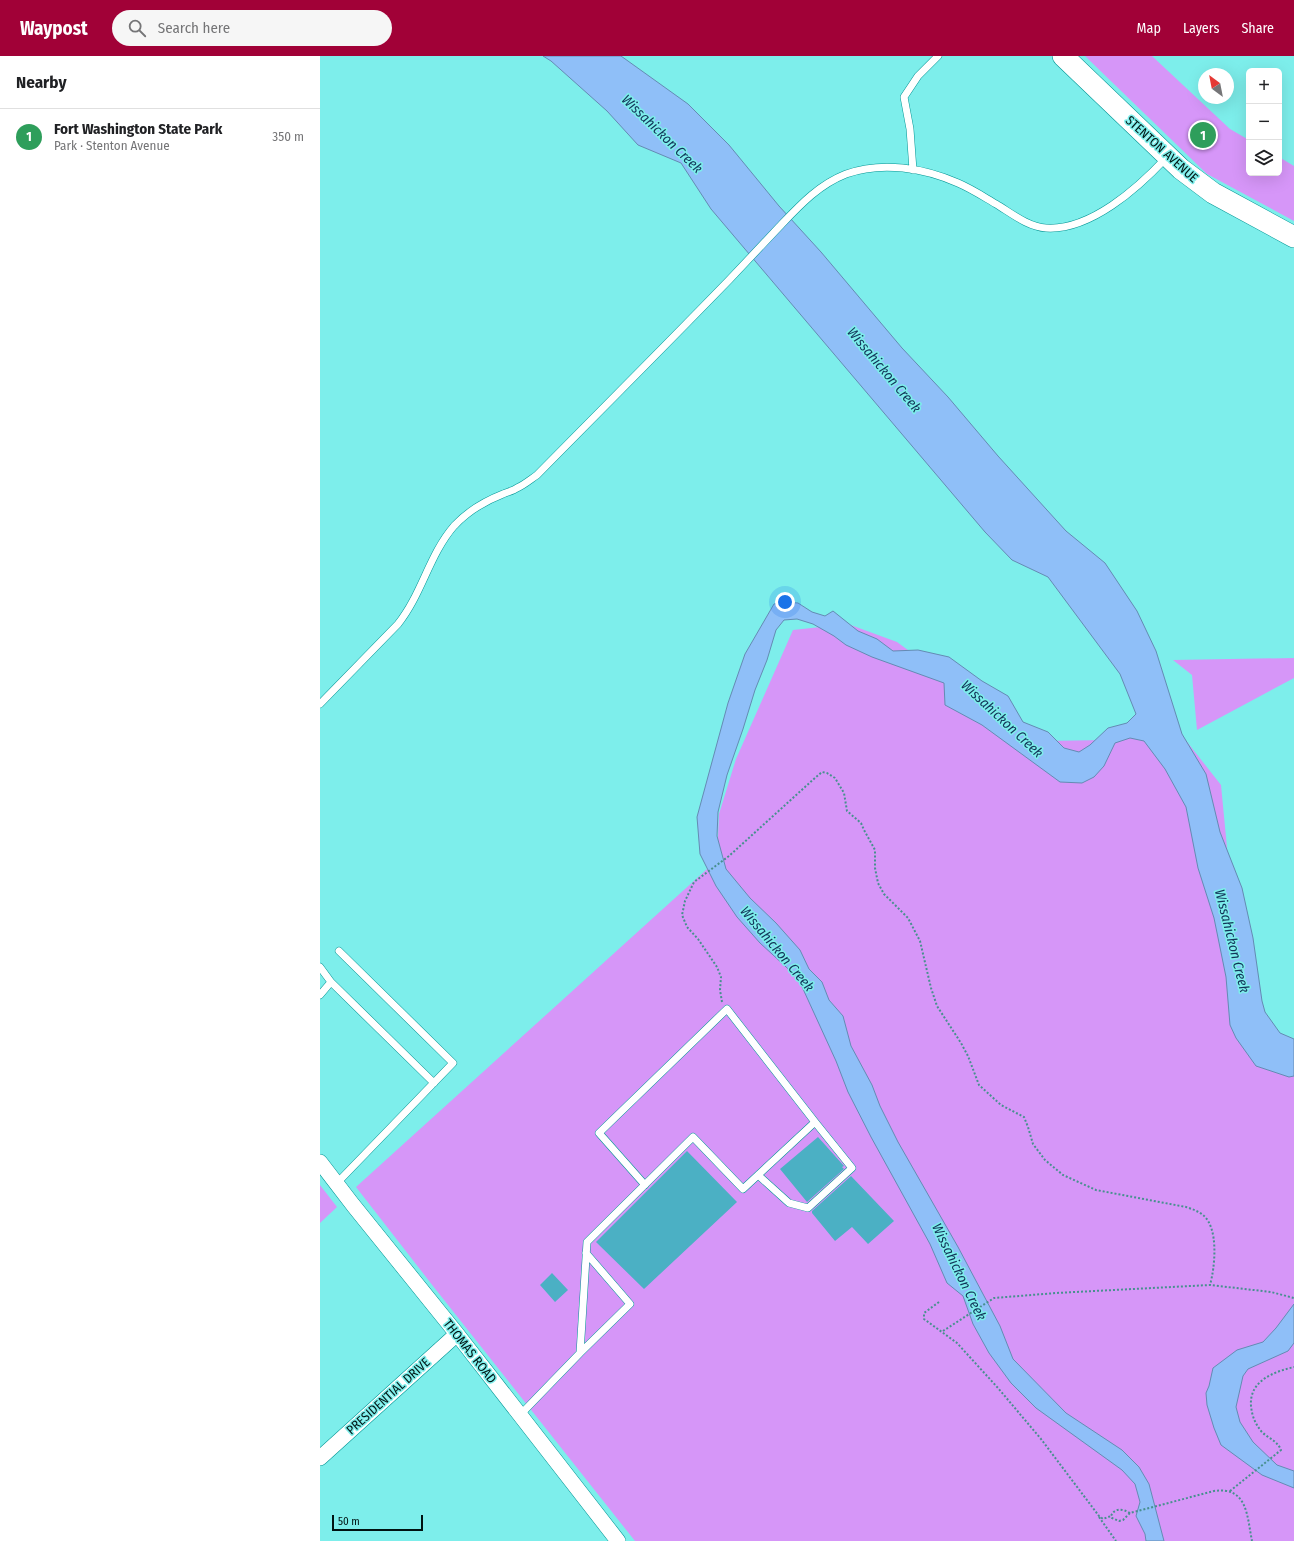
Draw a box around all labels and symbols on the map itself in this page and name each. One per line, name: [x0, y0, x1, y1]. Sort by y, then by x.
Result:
north arrow: [1198, 68, 1234, 104]
water label: Wissahickon Creek: [618, 91, 706, 177]
street label: STENTON AVENUE: [1123, 113, 1201, 185]
pin: 1: [1190, 120, 1216, 150]
water label: Wissahickon Creek: [843, 324, 925, 416]
your location: [775, 592, 795, 612]
water label: Wissahickon Creek: [957, 677, 1047, 761]
water label: Wissahickon Creek: [1211, 888, 1253, 995]
water label: Wissahickon Creek: [736, 903, 818, 995]
water label: Wissahickon Creek: [928, 1221, 990, 1323]
street label: THOMAS ROAD: [440, 1316, 500, 1386]
street label: PRESIDENTIAL DRIVE: [343, 1355, 433, 1437]
scale bar: [332, 1513, 423, 1532]

